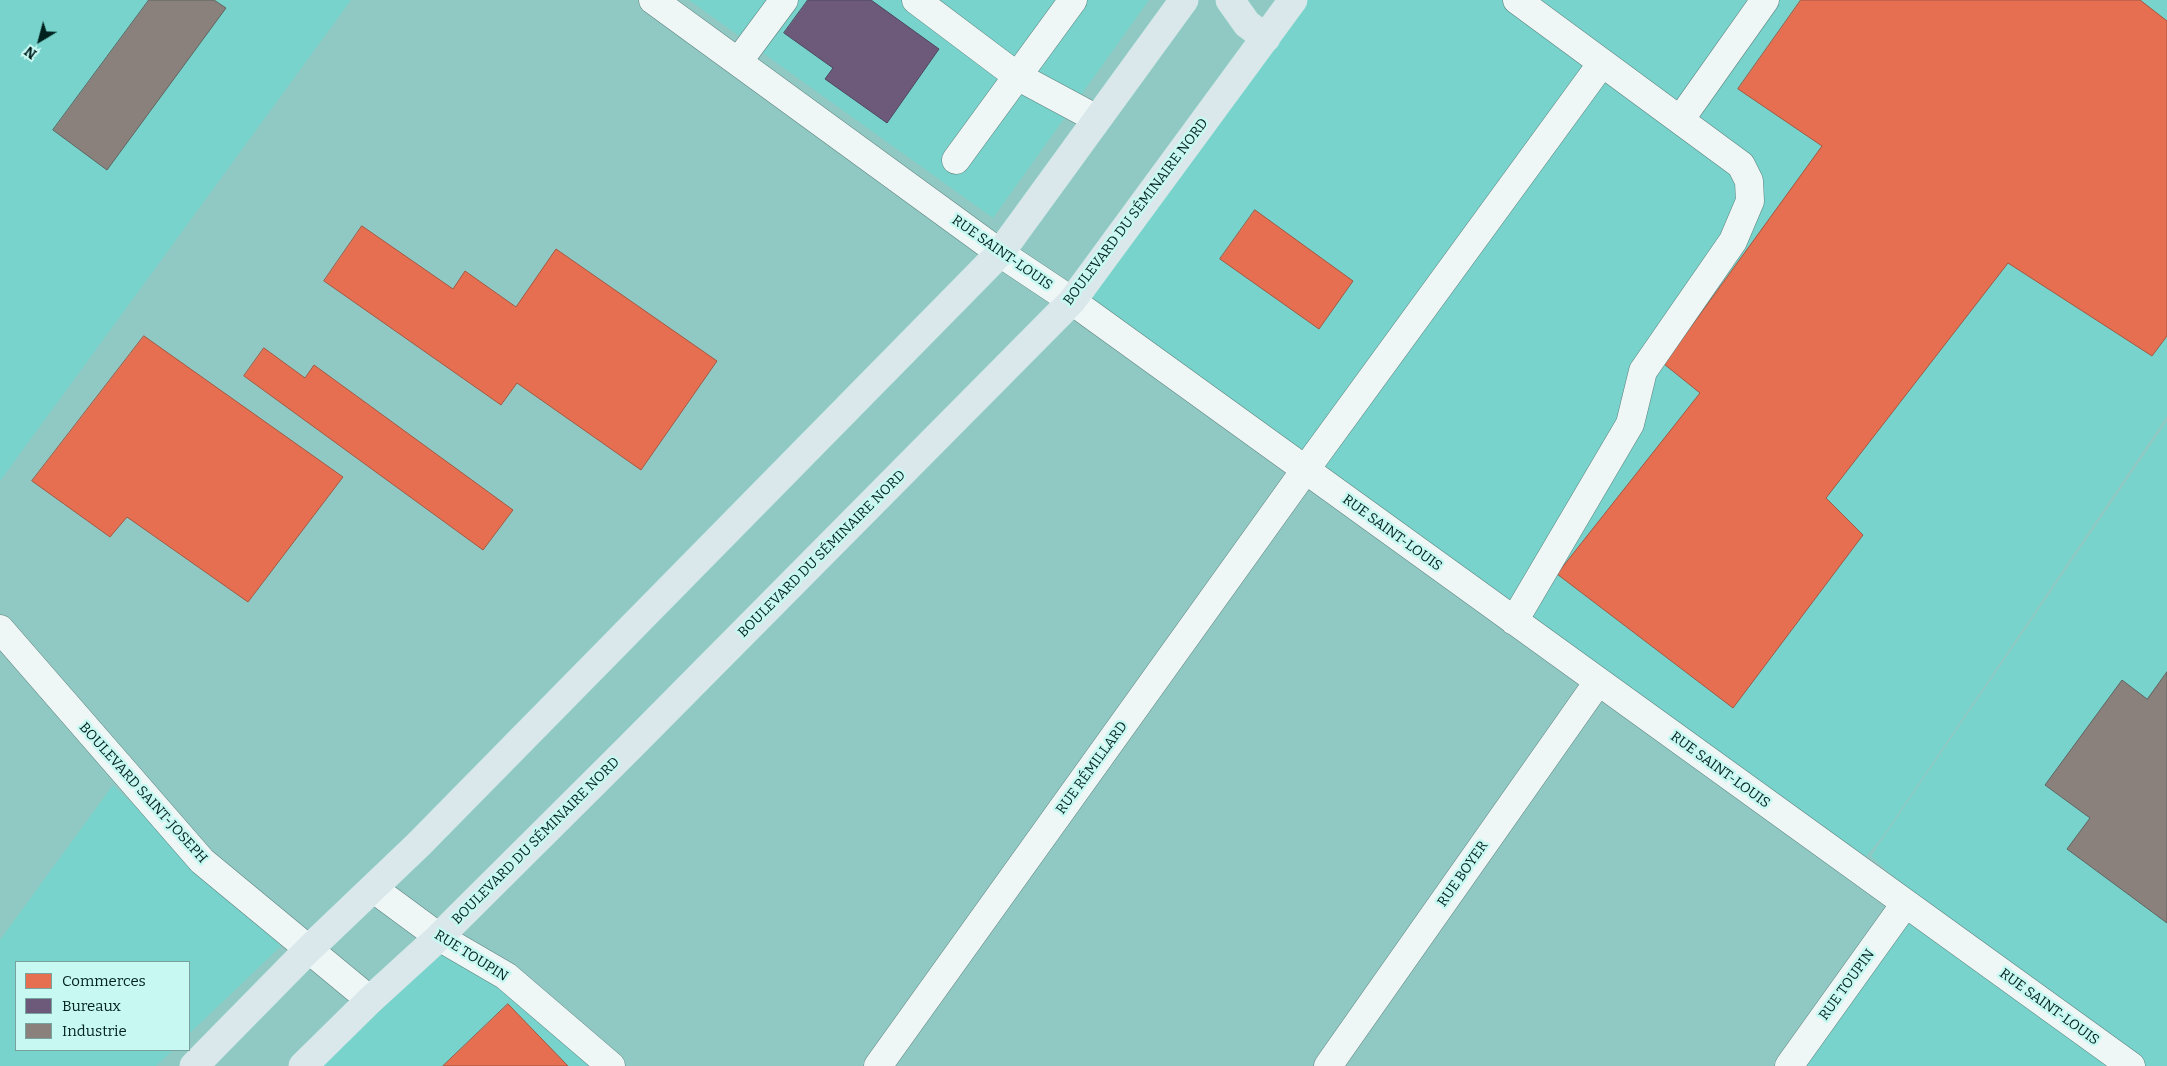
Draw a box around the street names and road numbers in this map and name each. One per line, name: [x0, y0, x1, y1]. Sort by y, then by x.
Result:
street label: BOULEVARD DU SÉMINAIRE NORD: [1060, 115, 1212, 309]
street label: RUE SAINT-LOUIS: [949, 212, 1055, 294]
street label: BOULEVARD DU SÉMINAIRE NORD: [735, 467, 909, 641]
street label: RUE SAINT-LOUIS: [1339, 491, 1445, 575]
street label: RUE RÉMILLARD: [1053, 718, 1131, 818]
street label: BOULEVARD SAINT-JOSEPH: [75, 719, 211, 867]
street label: RUE SAINT-LOUIS: [1667, 728, 1773, 812]
street label: BOULEVARD DU SÉMINAIRE NORD: [449, 754, 623, 928]
street label: RUE BOYER: [1434, 838, 1492, 910]
street label: RUE TOUPIN: [431, 927, 511, 985]
street label: RUE TOUPIN: [1816, 946, 1878, 1024]
street label: RUE SAINT-LOUIS: [1996, 965, 2102, 1049]

